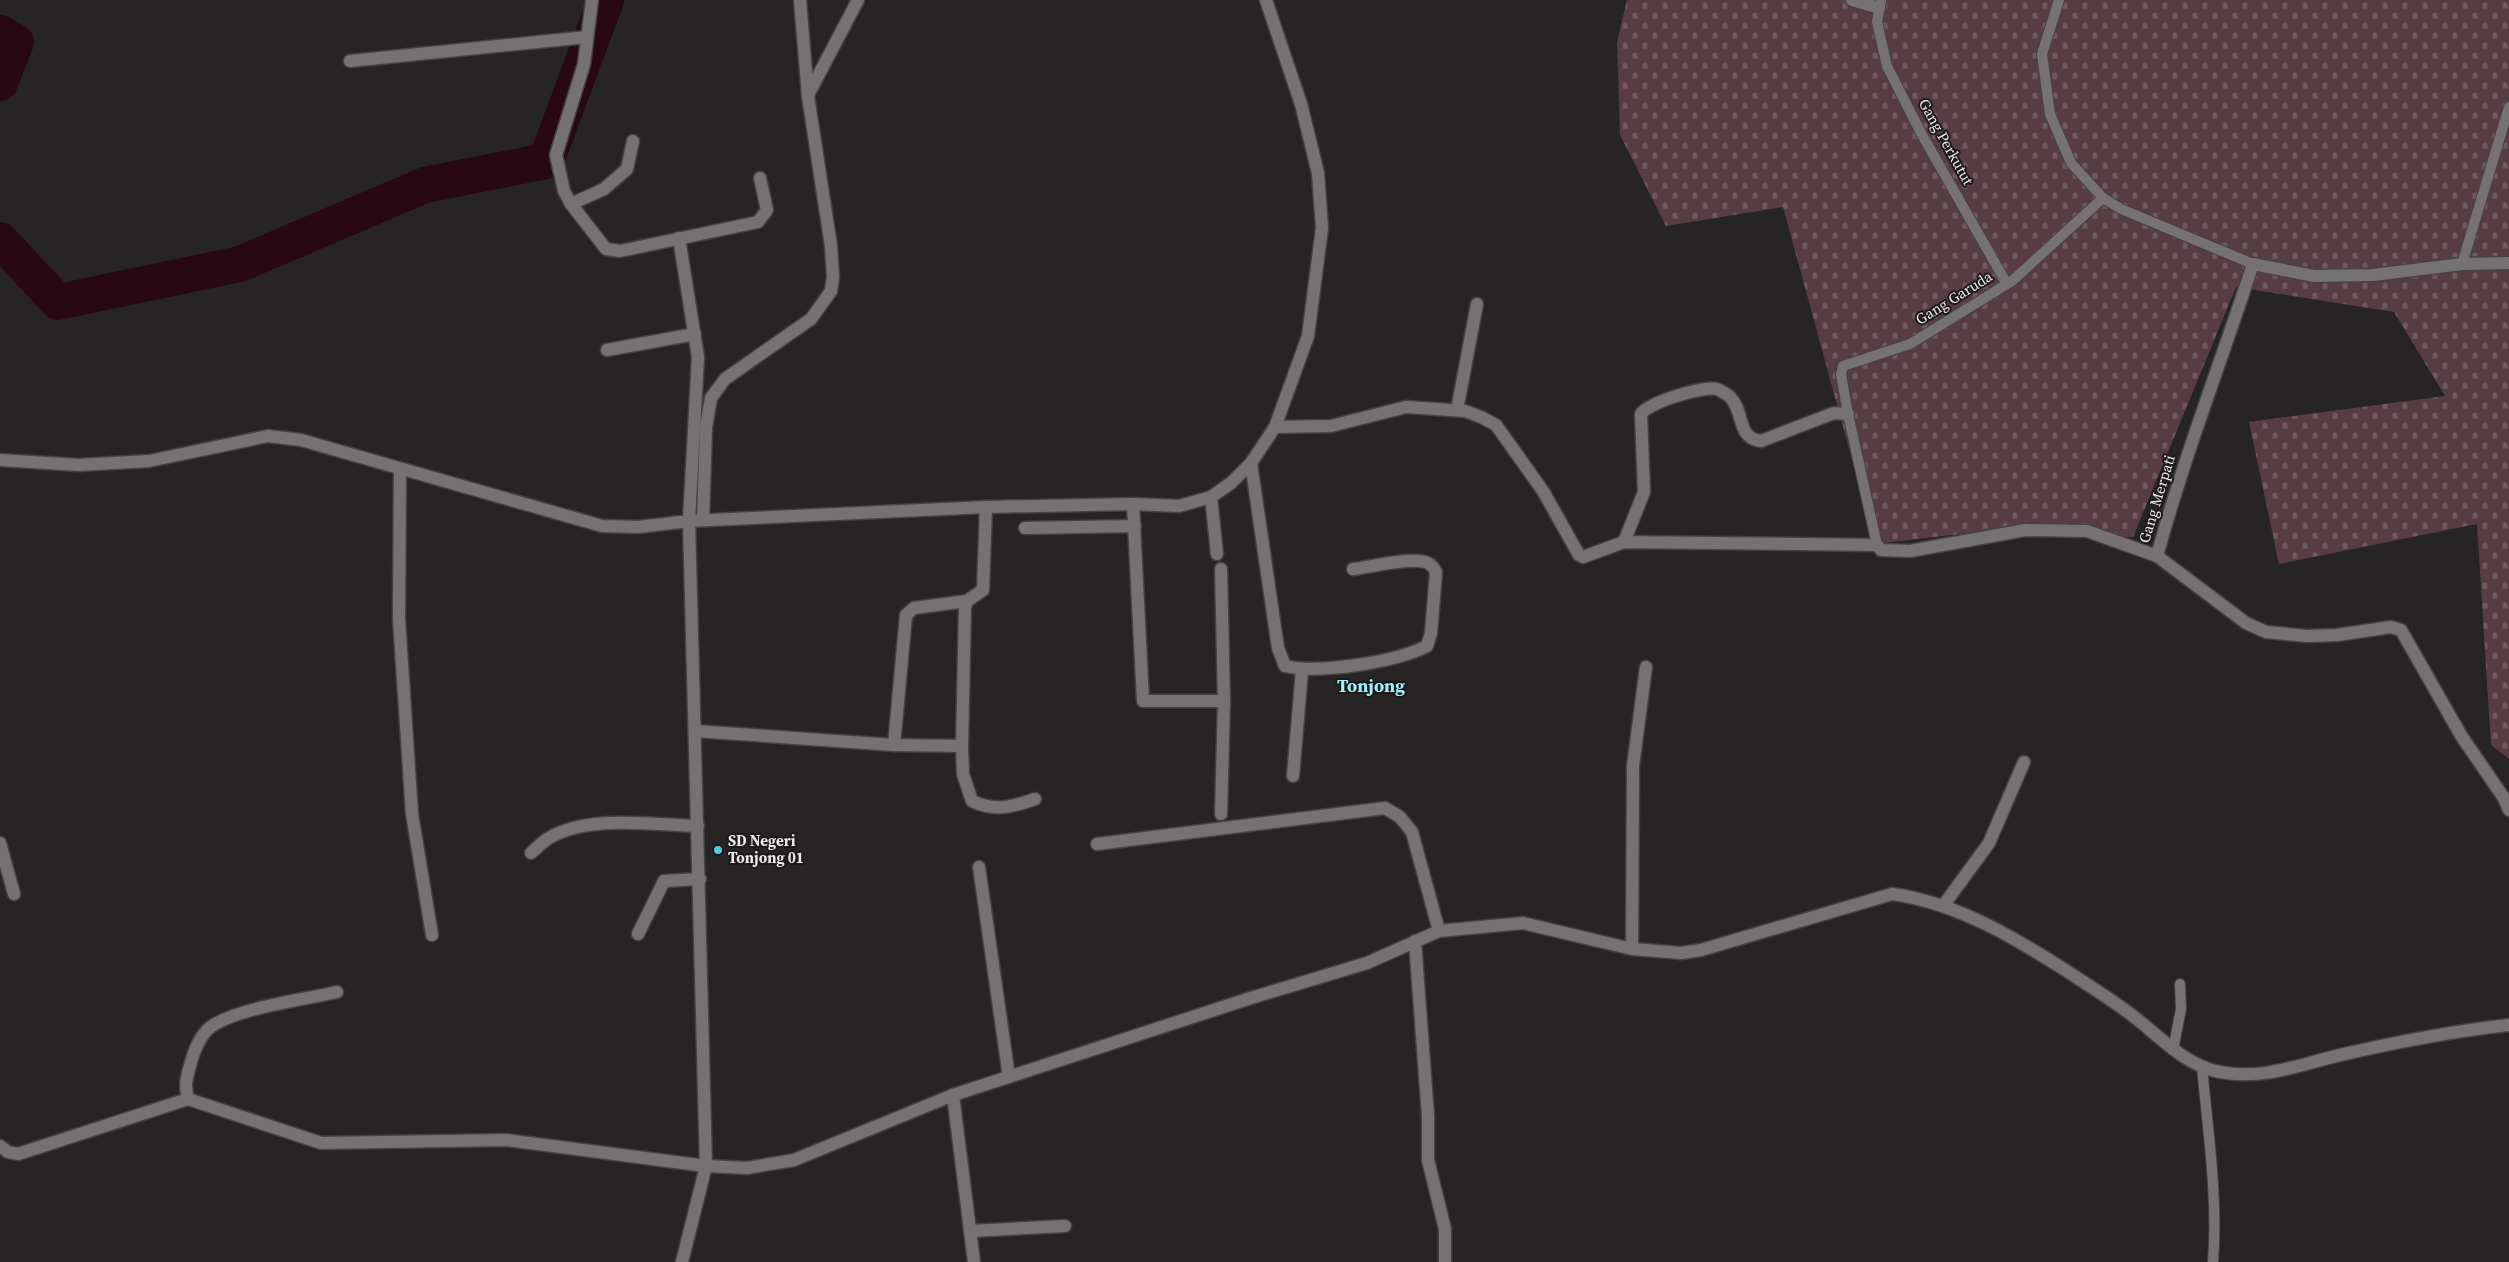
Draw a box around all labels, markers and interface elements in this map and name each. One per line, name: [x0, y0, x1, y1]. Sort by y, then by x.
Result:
street label: Gang Perkutut: [1914, 95, 1979, 189]
street label: Gang Garuda: [1911, 265, 1996, 329]
street label: Gang Merpati: [2133, 452, 2180, 545]
district label: Tonjong: [1337, 673, 1405, 698]
place label: SD Negeri Tonjong 01: [728, 830, 804, 868]
marker: SD Negeri Tonjong 01: [712, 844, 724, 856]

